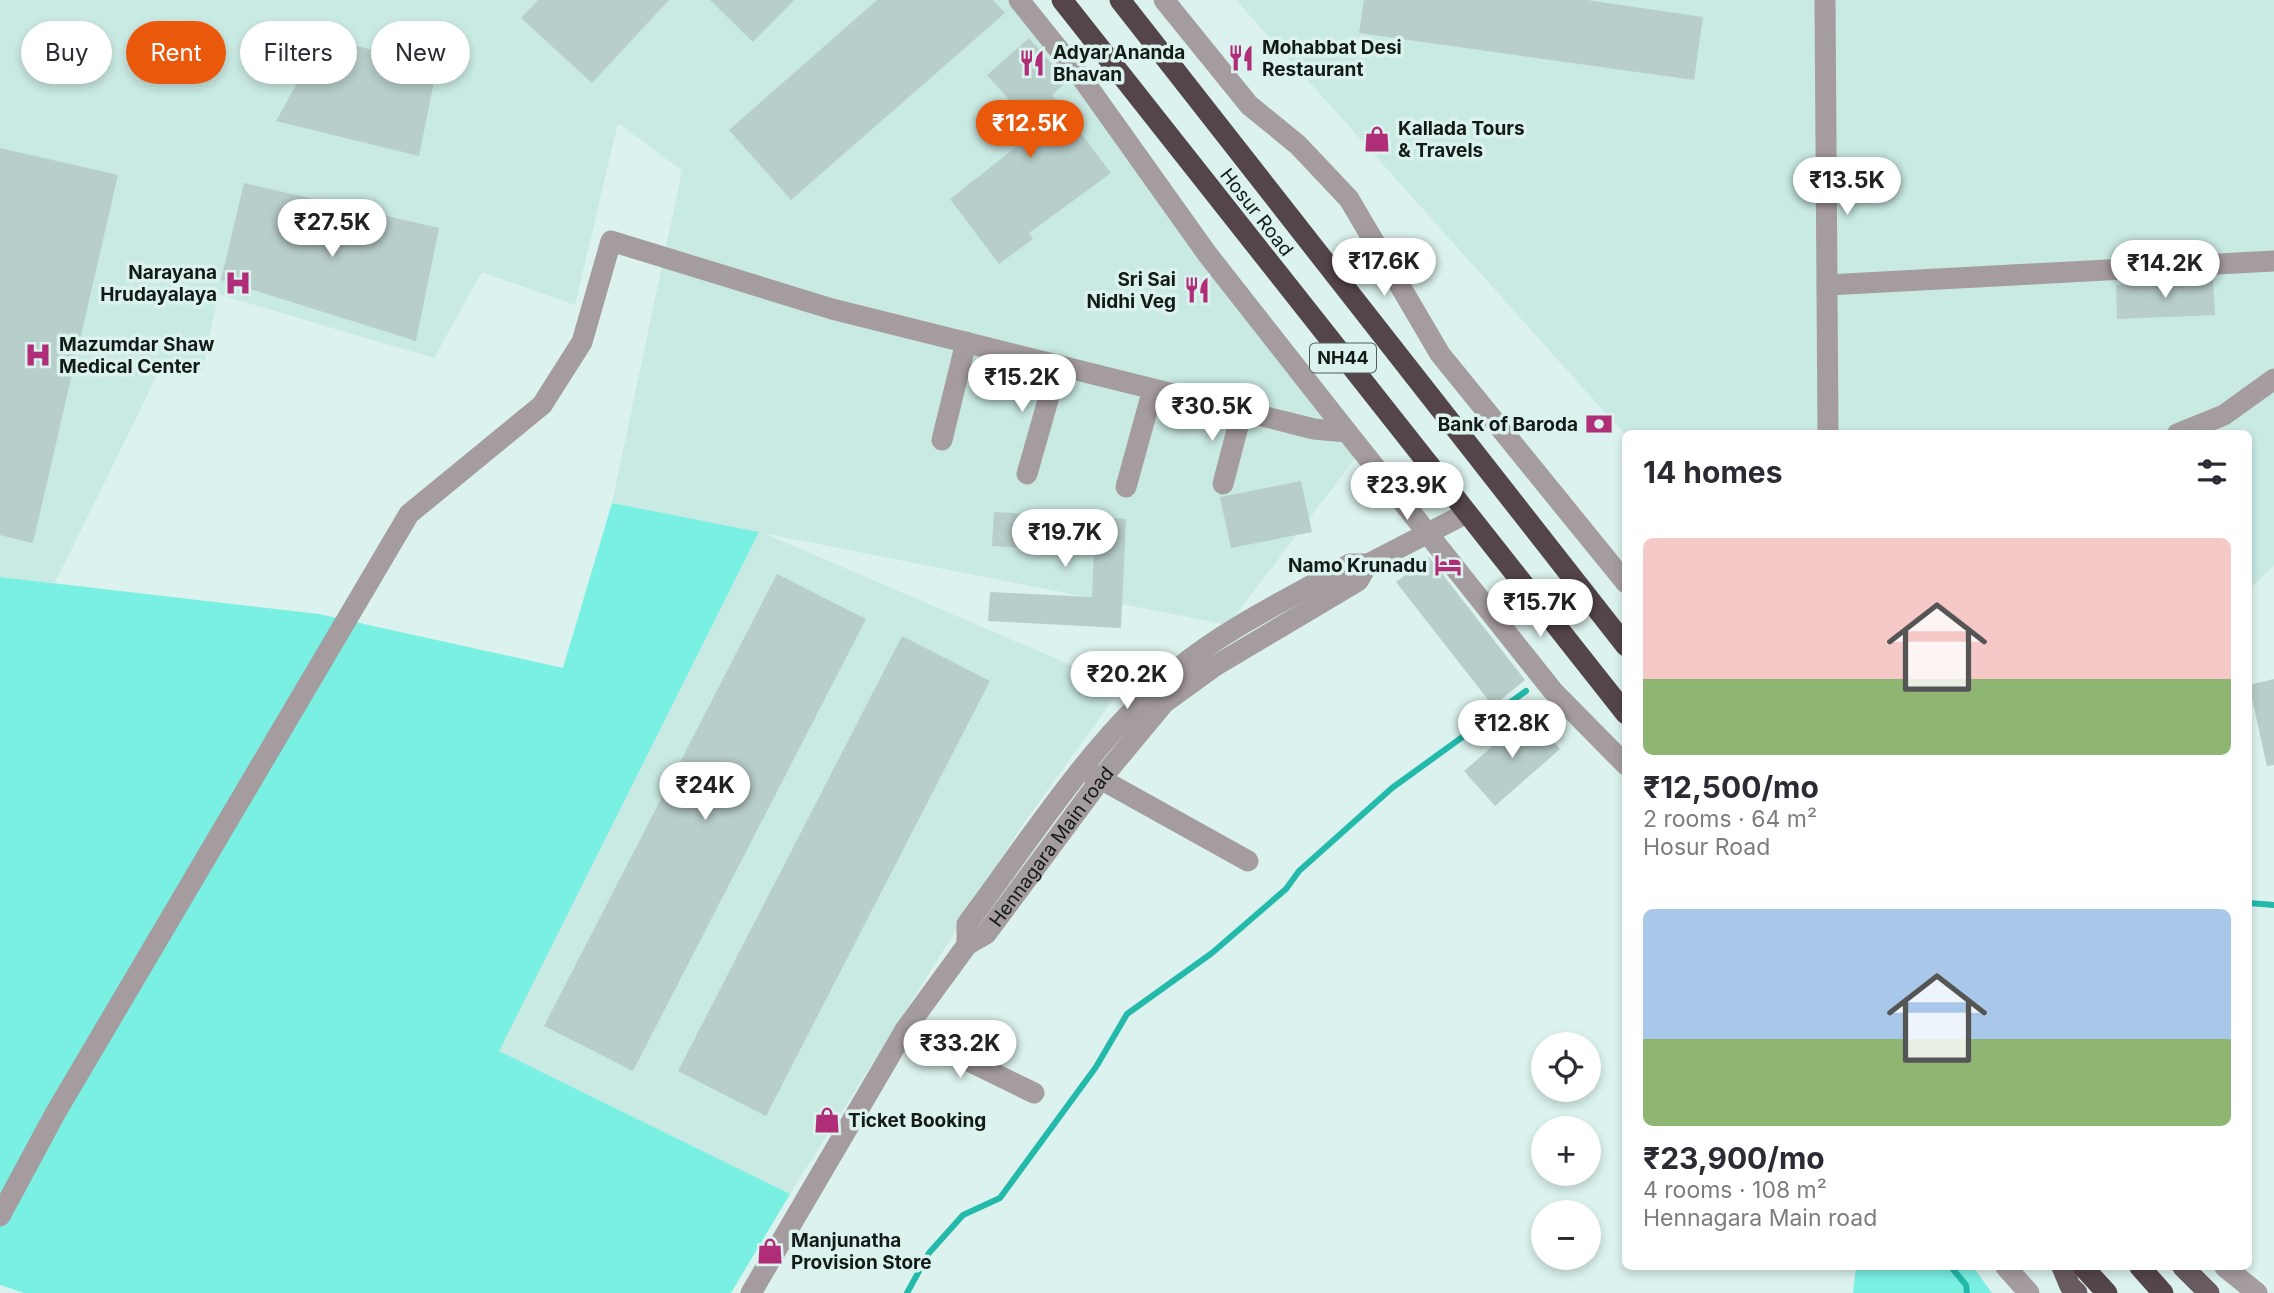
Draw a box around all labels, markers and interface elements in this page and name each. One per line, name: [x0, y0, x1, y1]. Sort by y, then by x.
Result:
chip: Buy: [21, 21, 112, 84]
chip: Rent: [126, 21, 226, 84]
chip: Filters: [240, 21, 357, 84]
chip: New: [371, 21, 470, 84]
place label: Mohabbat Desi Restaurant: [1262, 36, 1402, 81]
place label: Adyar Ananda Bhavan: [1053, 41, 1185, 86]
restaurant icon: Mohabbat Desi Restaurant: [1226, 43, 1256, 73]
restaurant icon: Adyar Ananda Bhavan: [1017, 48, 1047, 78]
pin: ₹12.5K: [973, 100, 1087, 160]
text: ₹12.5K: [992, 109, 1068, 137]
place label: Kallada Tours & Travels: [1398, 117, 1525, 162]
shop icon: Kallada Tours & Travels: [1362, 124, 1392, 154]
pin: ₹13.5K: [1790, 158, 1904, 217]
street label: Hosur Road: [1215, 164, 1298, 261]
text: ₹13.5K: [1809, 166, 1885, 194]
pin: ₹27.5K: [275, 200, 389, 259]
text: ₹27.5K: [294, 208, 370, 236]
pin: ₹17.6K: [1327, 238, 1441, 298]
pin: ₹14.2K: [2108, 240, 2222, 300]
text: ₹17.6K: [1348, 247, 1420, 275]
text: ₹14.2K: [2127, 249, 2203, 277]
place label: Narayana Hrudayalaya: [100, 261, 217, 306]
hospital icon: Narayana Hrudayalaya: [223, 268, 253, 298]
place label: Sri Sai Nidhi Veg: [1087, 268, 1176, 313]
restaurant icon: Sri Sai Nidhi Veg: [1182, 275, 1212, 305]
place label: Mazumdar Shaw Medical Center: [59, 333, 214, 378]
hospital icon: Mazumdar Shaw Medical Center: [23, 340, 53, 370]
road number: NH44: [1310, 344, 1376, 372]
pin: ₹15.2K: [965, 354, 1079, 414]
text: ₹15.2K: [984, 363, 1060, 391]
pin: ₹30.5K: [1155, 384, 1269, 443]
text: ₹30.5K: [1171, 392, 1253, 420]
bank icon: Bank of Baroda: [1584, 409, 1614, 439]
place label: Bank of Baroda: [1438, 413, 1578, 436]
icon: filters: [2193, 453, 2231, 491]
text: 14 homes: [1643, 454, 1782, 490]
pin: ₹23.9K: [1350, 462, 1464, 522]
text: ₹23.9K: [1367, 471, 1447, 499]
pin: ₹19.7K: [1008, 510, 1122, 569]
text: ₹19.7K: [1028, 518, 1102, 546]
hotel icon: Namo Krunadu: [1433, 550, 1463, 580]
place label: Namo Krunadu: [1288, 554, 1427, 577]
pin: ₹15.7K: [1483, 580, 1597, 639]
icon: home: [1874, 584, 2000, 710]
text: ₹15.7K: [1503, 588, 1577, 616]
pin: ₹20.2K: [1070, 652, 1184, 711]
text: ₹20.2K: [1086, 660, 1168, 688]
pin: ₹12.8K: [1455, 700, 1569, 760]
text: ₹12.8K: [1474, 709, 1550, 737]
pin: ₹24K: [664, 762, 746, 822]
street label: Hennagara Main road: [984, 762, 1118, 931]
text: ₹12,500/mo: [1643, 769, 1819, 805]
text: ₹24K: [675, 771, 735, 799]
text: 2 rooms · 64 m²: [1643, 805, 1817, 833]
text: Hosur Road: [1643, 833, 1770, 861]
icon: home: [1874, 955, 2000, 1081]
pin: ₹33.2K: [903, 1020, 1017, 1080]
text: ₹33.2K: [919, 1029, 1001, 1057]
map controls: [1531, 1032, 1601, 1270]
button: locate: [1531, 1032, 1601, 1102]
shop icon: Ticket Booking: [812, 1105, 842, 1135]
place label: Ticket Booking: [848, 1109, 986, 1132]
button: +: [1531, 1116, 1601, 1186]
text: ₹23,900/mo: [1643, 1140, 1825, 1176]
text: 4 rooms · 108 m²: [1643, 1176, 1827, 1204]
button: −: [1531, 1200, 1601, 1270]
text: Hennagara Main road: [1643, 1204, 1877, 1232]
place label: Manjunatha Provision Store: [791, 1229, 932, 1274]
shop icon: Manjunatha Provision Store: [755, 1236, 785, 1266]

